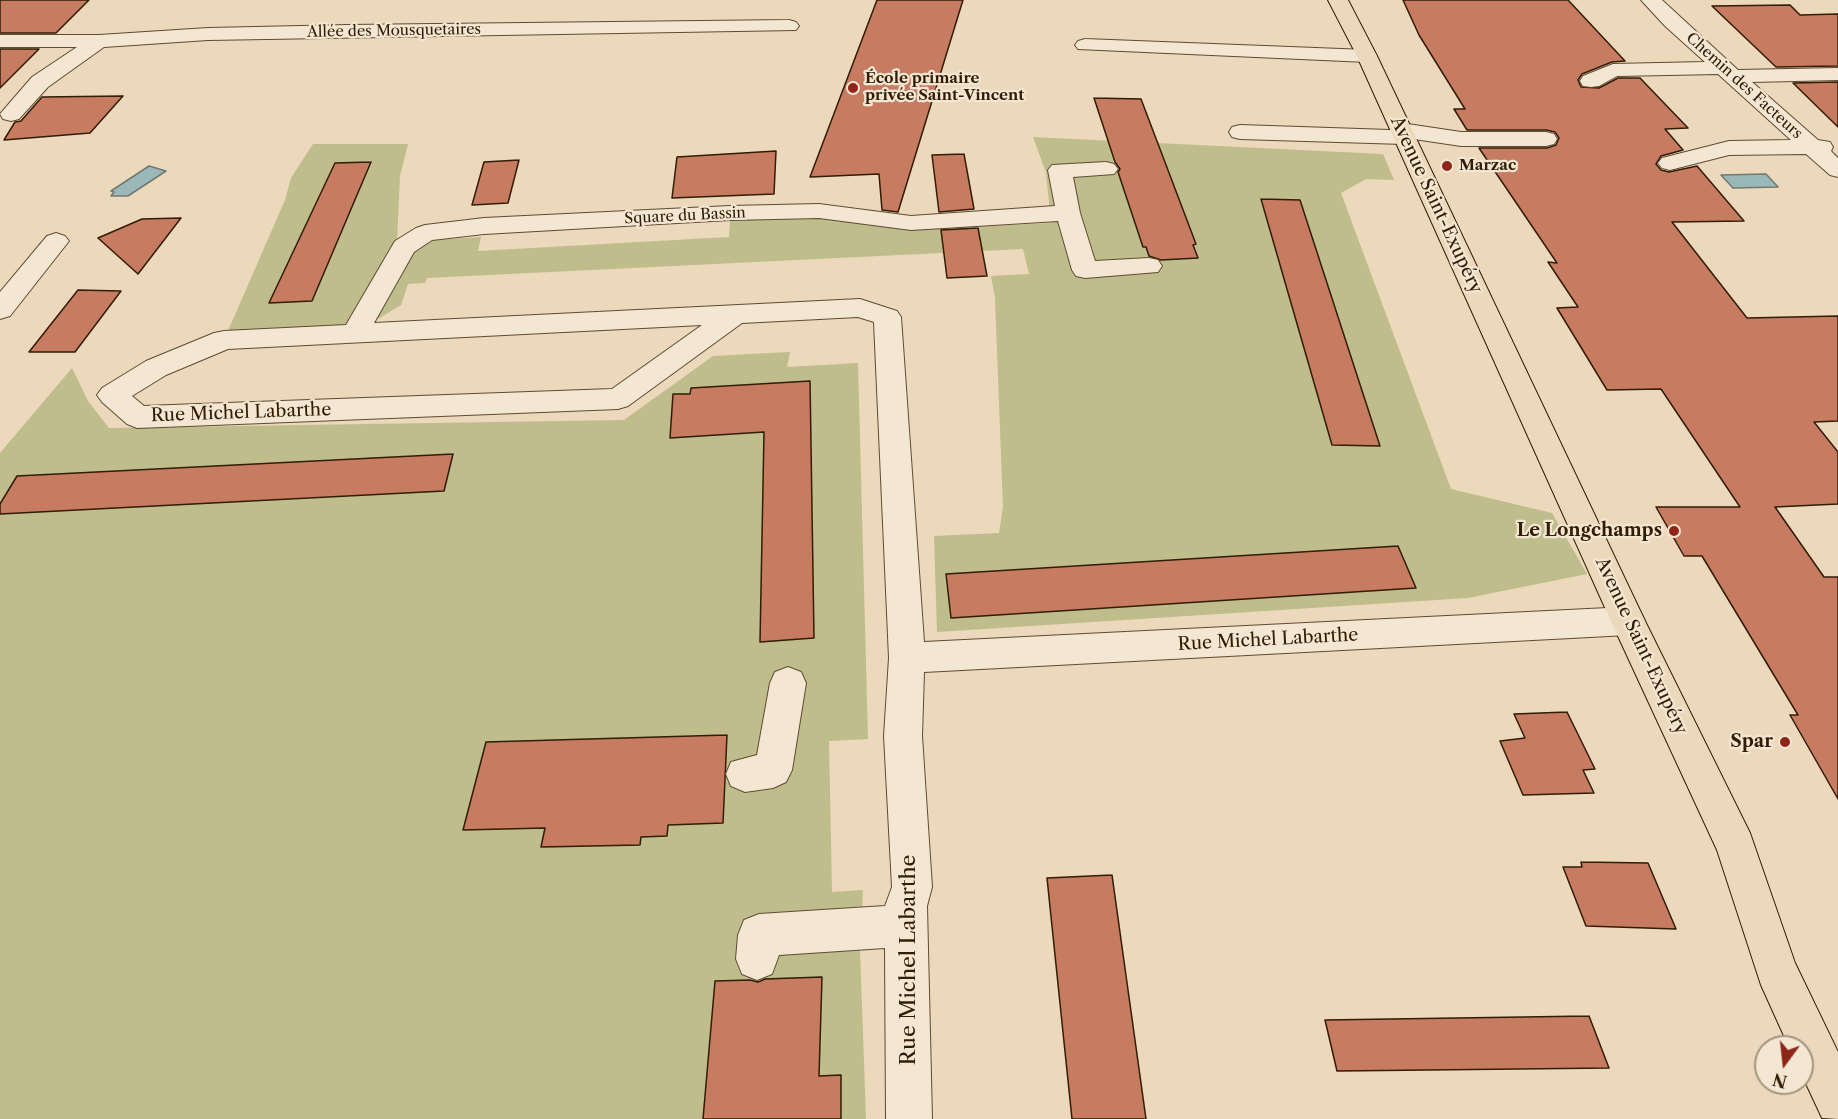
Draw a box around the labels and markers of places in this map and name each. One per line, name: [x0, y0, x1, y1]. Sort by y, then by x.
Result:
place label: École primaire privée Saint-Vincent: [865, 70, 1024, 105]
marker: École primaire privée Saint-Vincent: [846, 81, 860, 95]
place label: Marzac: [1459, 157, 1516, 175]
marker: Marzac: [1440, 159, 1454, 173]
place label: Le Longchamps: [1517, 520, 1662, 542]
marker: Le Longchamps: [1667, 524, 1681, 538]
place label: Spar: [1730, 731, 1773, 753]
marker: Spar: [1778, 735, 1792, 749]

